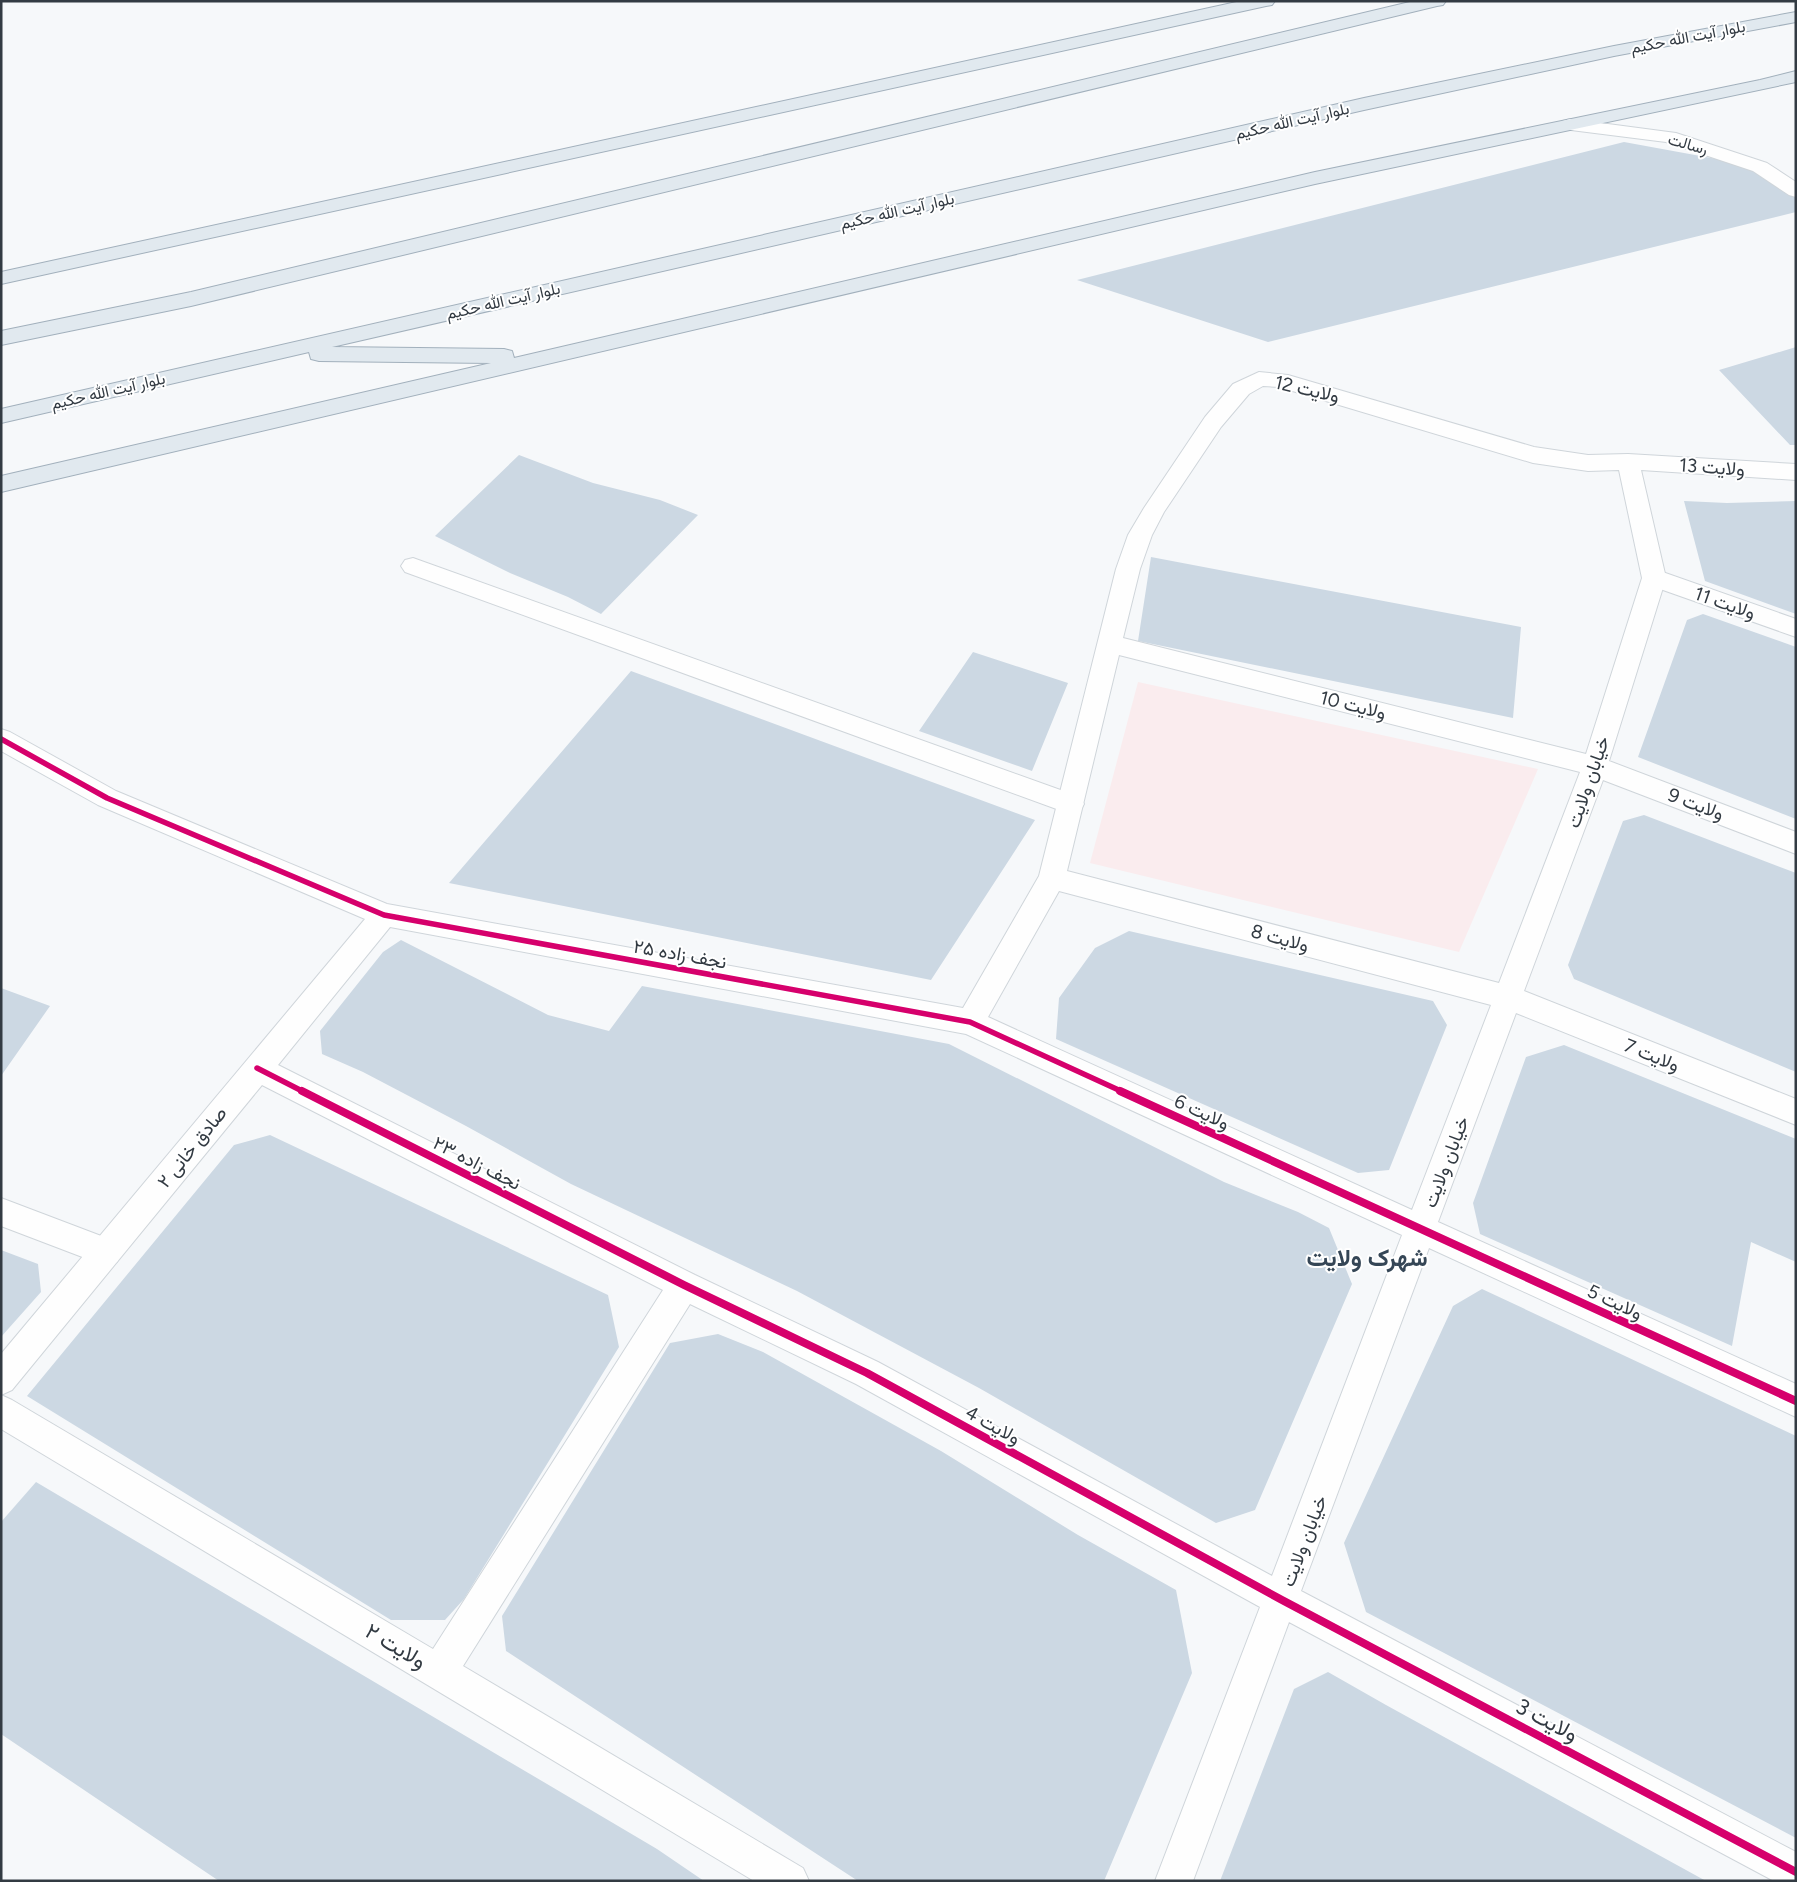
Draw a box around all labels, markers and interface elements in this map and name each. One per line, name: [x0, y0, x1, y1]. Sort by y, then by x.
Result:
street label: بلوار آیت الله حکیم: [1629, 17, 1747, 58]
street label: بلوار آیت الله حکیم: [1233, 99, 1351, 144]
street label: رسالت: [1666, 129, 1710, 160]
street label: بلوار آیت الله حکیم: [838, 189, 956, 234]
street label: بلوار آیت الله حکیم: [444, 279, 562, 324]
street label: بلوار آیت الله حکیم: [49, 369, 167, 414]
street label: ولایت 12: [1272, 370, 1342, 408]
street label: ولایت 13: [1678, 453, 1746, 481]
street label: ولایت 11: [1691, 582, 1759, 624]
street label: ولایت 10: [1317, 686, 1389, 724]
street label: خیابان ولایت: [1562, 733, 1614, 831]
street label: ولایت 9: [1665, 783, 1727, 825]
street label: ولایت 8: [1248, 919, 1312, 957]
street label: نجف زاده ۲۵: [632, 935, 728, 973]
street label: ولایت 7: [1621, 1034, 1683, 1076]
street label: ولایت 6: [1171, 1089, 1233, 1135]
street label: صادق خانی ۲: [152, 1102, 232, 1192]
street label: خیابان ولایت: [1418, 1113, 1474, 1211]
street label: نجف زاده ۲۳: [429, 1131, 525, 1195]
district label: شهرک ولایت: [1306, 1243, 1428, 1273]
street label: ولایت 5: [1584, 1279, 1646, 1325]
street label: ولایت 4: [961, 1401, 1025, 1449]
street label: خیابان ولایت: [1276, 1492, 1332, 1590]
street label: ولایت ۲: [361, 1617, 431, 1675]
street label: ولایت 3: [1511, 1692, 1583, 1748]

